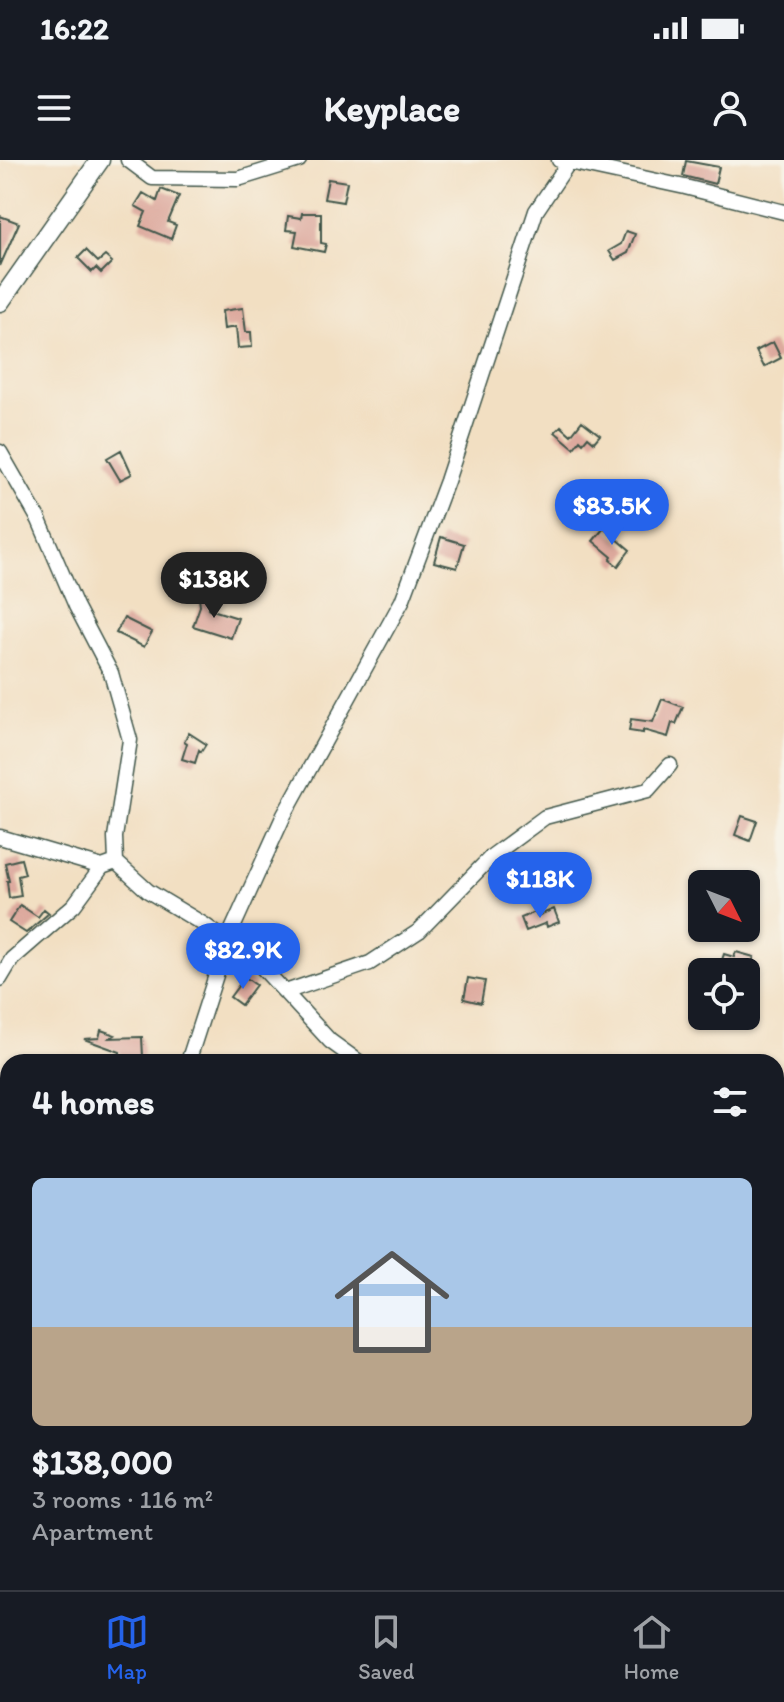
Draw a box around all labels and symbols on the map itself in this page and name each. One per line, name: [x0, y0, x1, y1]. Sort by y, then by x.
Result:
pin: $83.5K: [547, 479, 677, 547]
pin: $138K: [158, 552, 270, 620]
pin: $118K: [484, 852, 596, 920]
north arrow: [688, 870, 760, 942]
pin: $82.9K: [178, 923, 308, 991]

